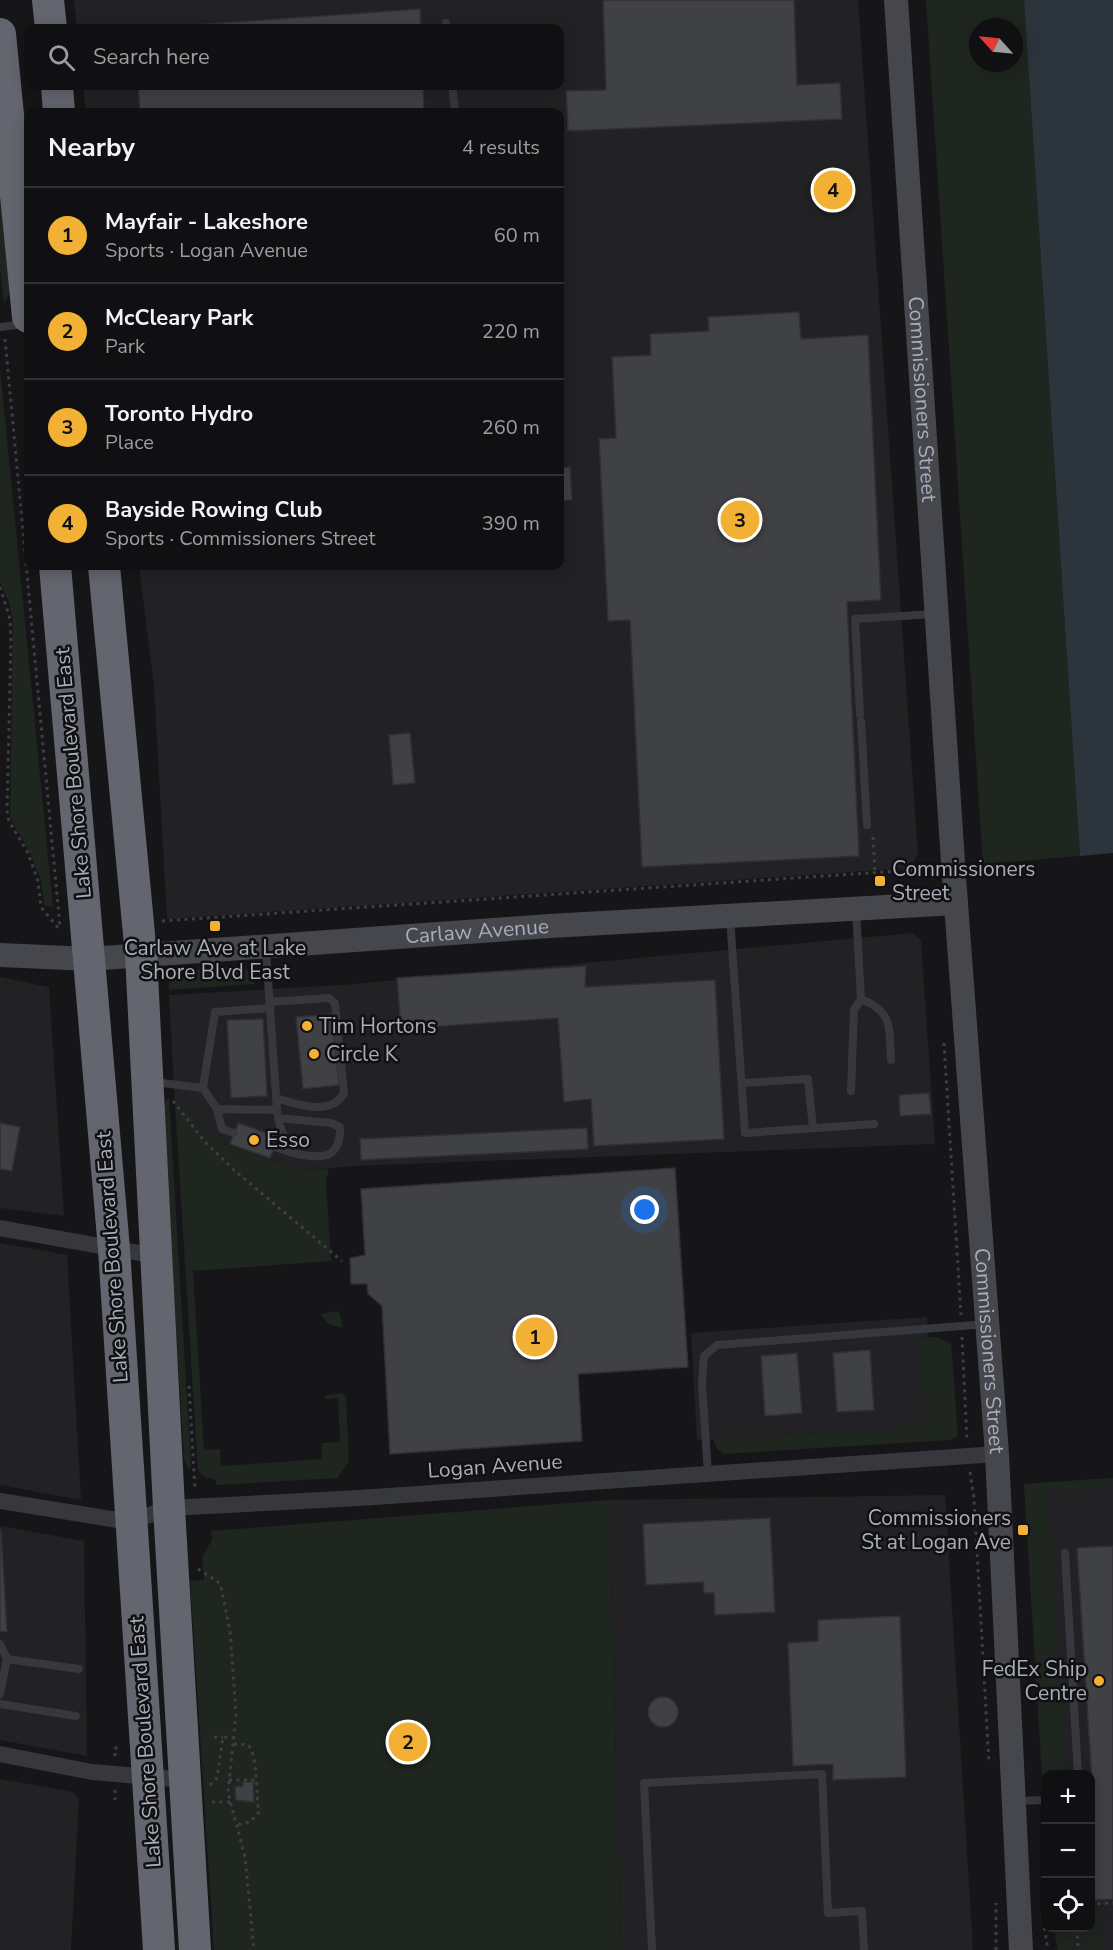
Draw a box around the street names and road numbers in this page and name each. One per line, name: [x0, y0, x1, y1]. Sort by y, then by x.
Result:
street label: Commissioners Street: [902, 295, 943, 504]
street label: Lake Shore Boulevard East: [48, 646, 98, 900]
street label: Carlaw Avenue: [404, 912, 550, 950]
street label: Lake Shore Boulevard East: [89, 1130, 135, 1384]
street label: Commissioners Street: [968, 1247, 1011, 1455]
street label: Logan Avenue: [427, 1447, 563, 1485]
street label: Lake Shore Boulevard East: [122, 1615, 168, 1869]

